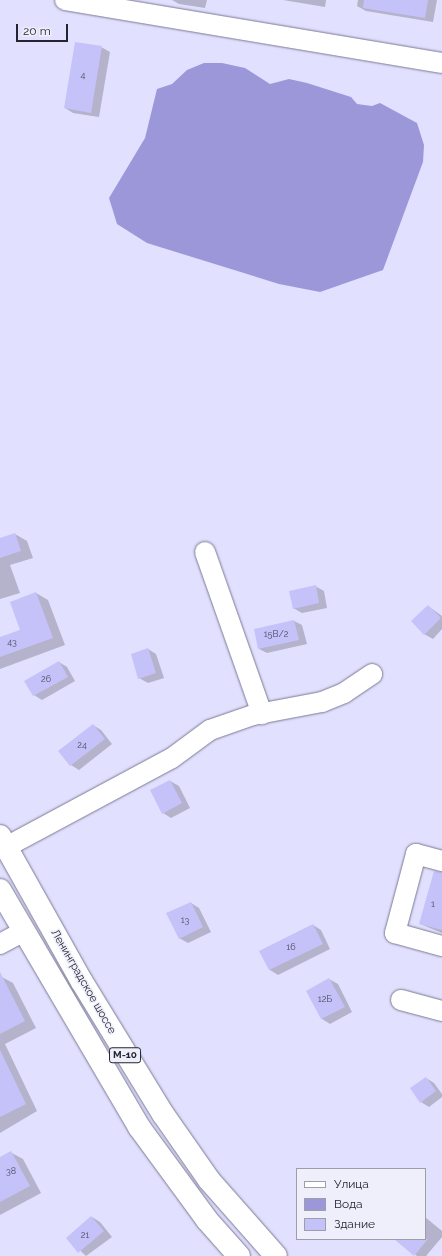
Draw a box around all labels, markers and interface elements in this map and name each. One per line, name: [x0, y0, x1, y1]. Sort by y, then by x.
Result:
scale bar: [18, 16, 70, 42]
text: 20 m: [23, 24, 51, 38]
house number: 4: [81, 70, 85, 80]
house number: 15В/2: [264, 629, 288, 639]
house number: 43: [7, 637, 17, 647]
house number: 26: [41, 674, 51, 684]
house number: 24: [77, 740, 87, 750]
house number: 1: [431, 899, 435, 909]
house number: 13: [181, 915, 189, 925]
street label: Ленинградское шоссе: [48, 927, 118, 1037]
house number: 16: [286, 942, 296, 952]
house number: 12Б: [318, 994, 332, 1004]
road number: М-10: [109, 1047, 141, 1063]
house number: 38: [6, 1166, 16, 1176]
legend: [296, 1168, 426, 1240]
text: Улица: [334, 1177, 369, 1191]
text: Вода: [334, 1197, 363, 1211]
text: Здание: [334, 1217, 375, 1231]
house number: 21: [81, 1230, 89, 1240]

